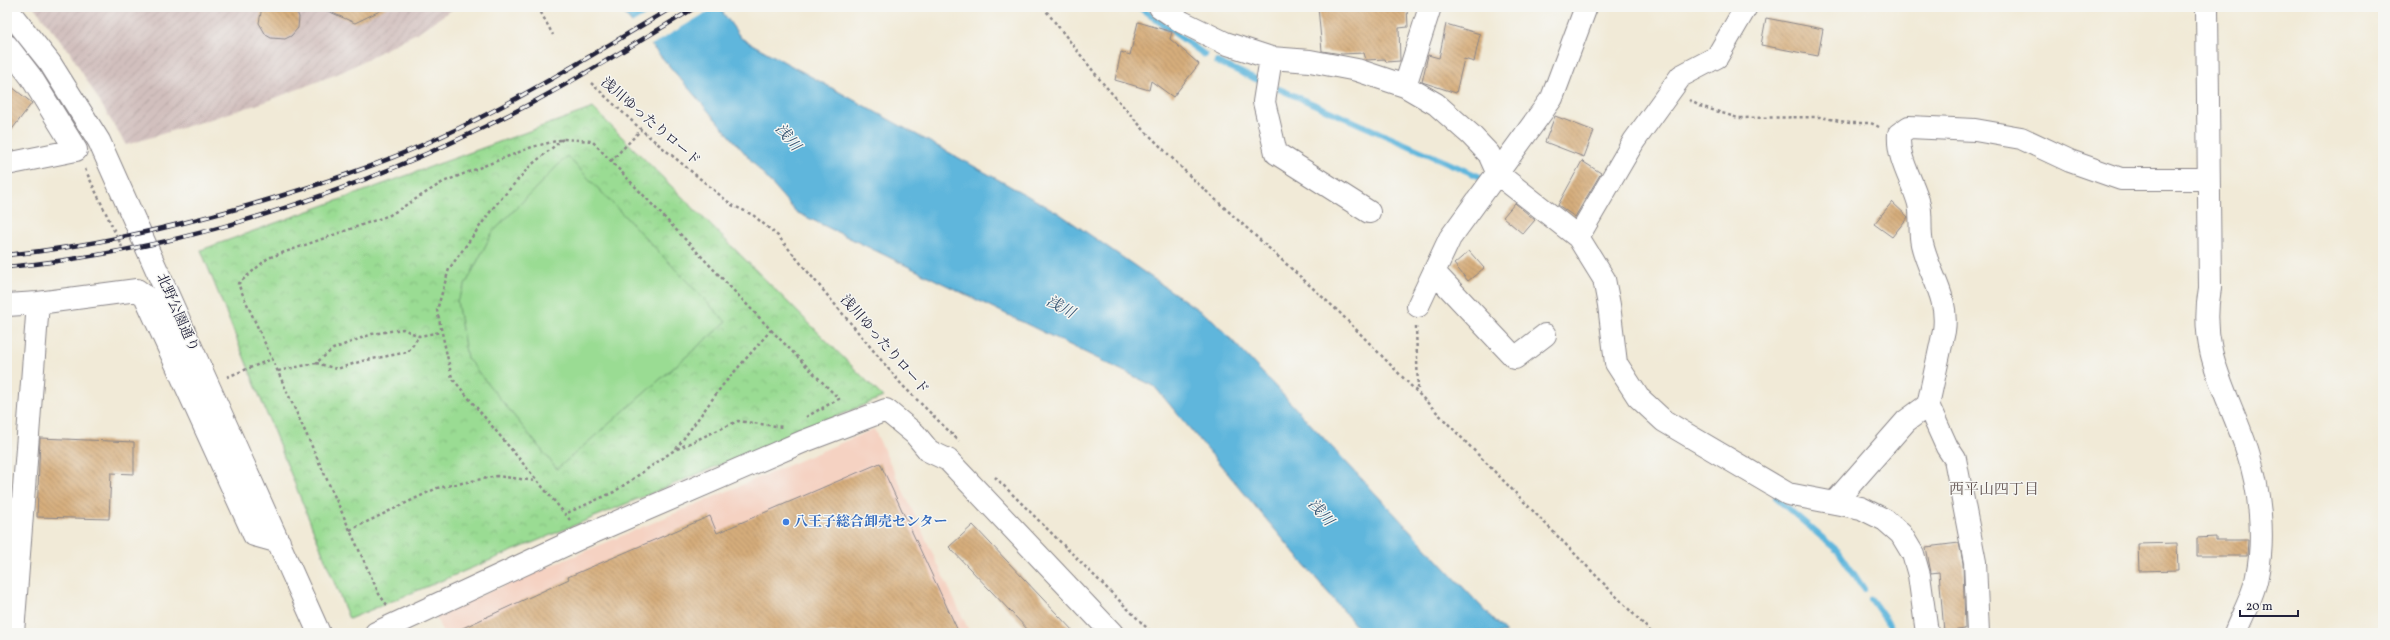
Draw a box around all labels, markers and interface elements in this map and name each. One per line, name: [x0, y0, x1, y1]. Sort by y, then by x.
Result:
street label: 浅川ゆったりロード: [596, 74, 704, 170]
water label: 浅川: [769, 120, 806, 158]
street label: 北野公園通り: [151, 271, 203, 355]
street label: 浅川ゆったりロード: [836, 291, 932, 399]
water label: 浅川: [1042, 292, 1080, 325]
district label: 西平山四丁目: [1949, 480, 2039, 501]
water label: 浅川: [1302, 495, 1339, 533]
place label: 八王子総合卸売センター: [794, 513, 947, 532]
marker: 八王子総合卸売センター: [781, 517, 791, 527]
scale bar: [2240, 592, 2298, 618]
text: 20 m: [2246, 599, 2273, 615]

